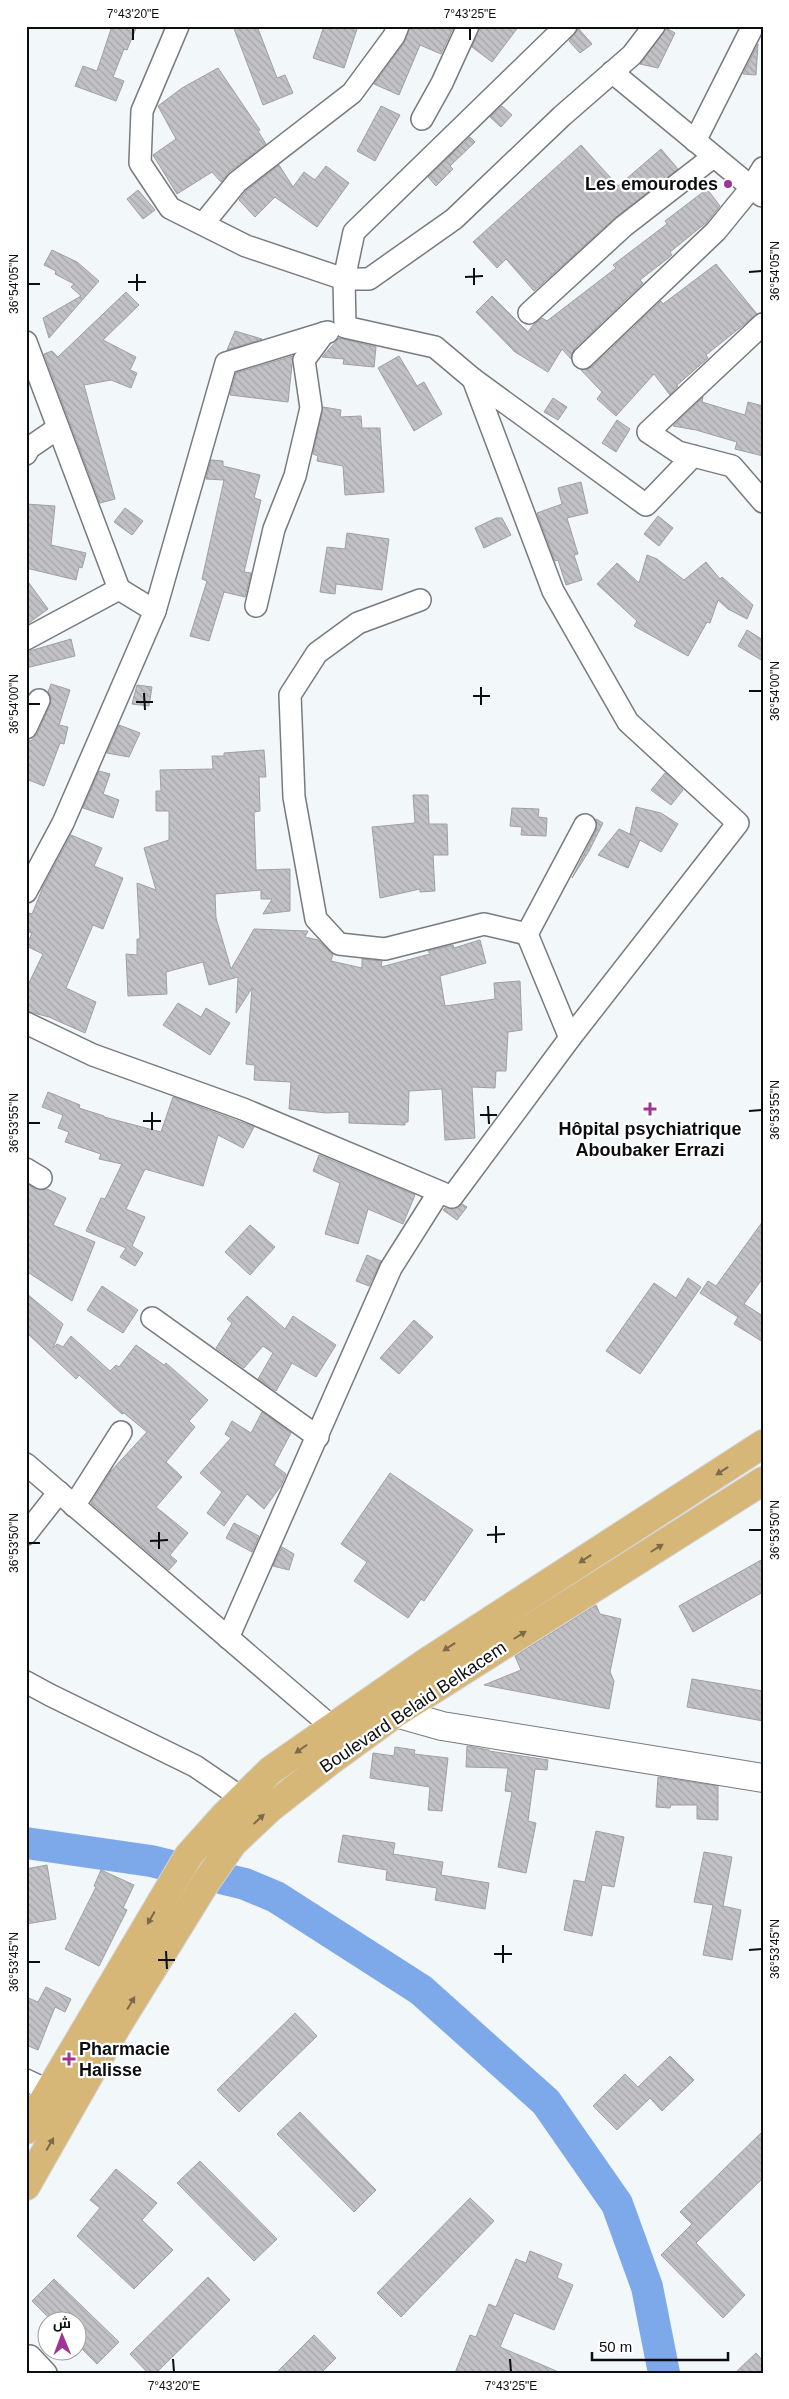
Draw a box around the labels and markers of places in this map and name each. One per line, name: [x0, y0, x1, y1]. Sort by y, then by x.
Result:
place label: Les emourodes: [585, 174, 718, 194]
marker: Les emourodes: [722, 178, 734, 190]
marker: Hôpital psychiatrique Aboubaker Errazi: [643, 1102, 657, 1116]
place label: Hôpital psychiatrique Aboubaker Errazi: [558, 1119, 742, 1160]
place label: Pharmacie Halisse: [79, 2039, 170, 2080]
marker: Pharmacie Halisse: [63, 2053, 75, 2065]

